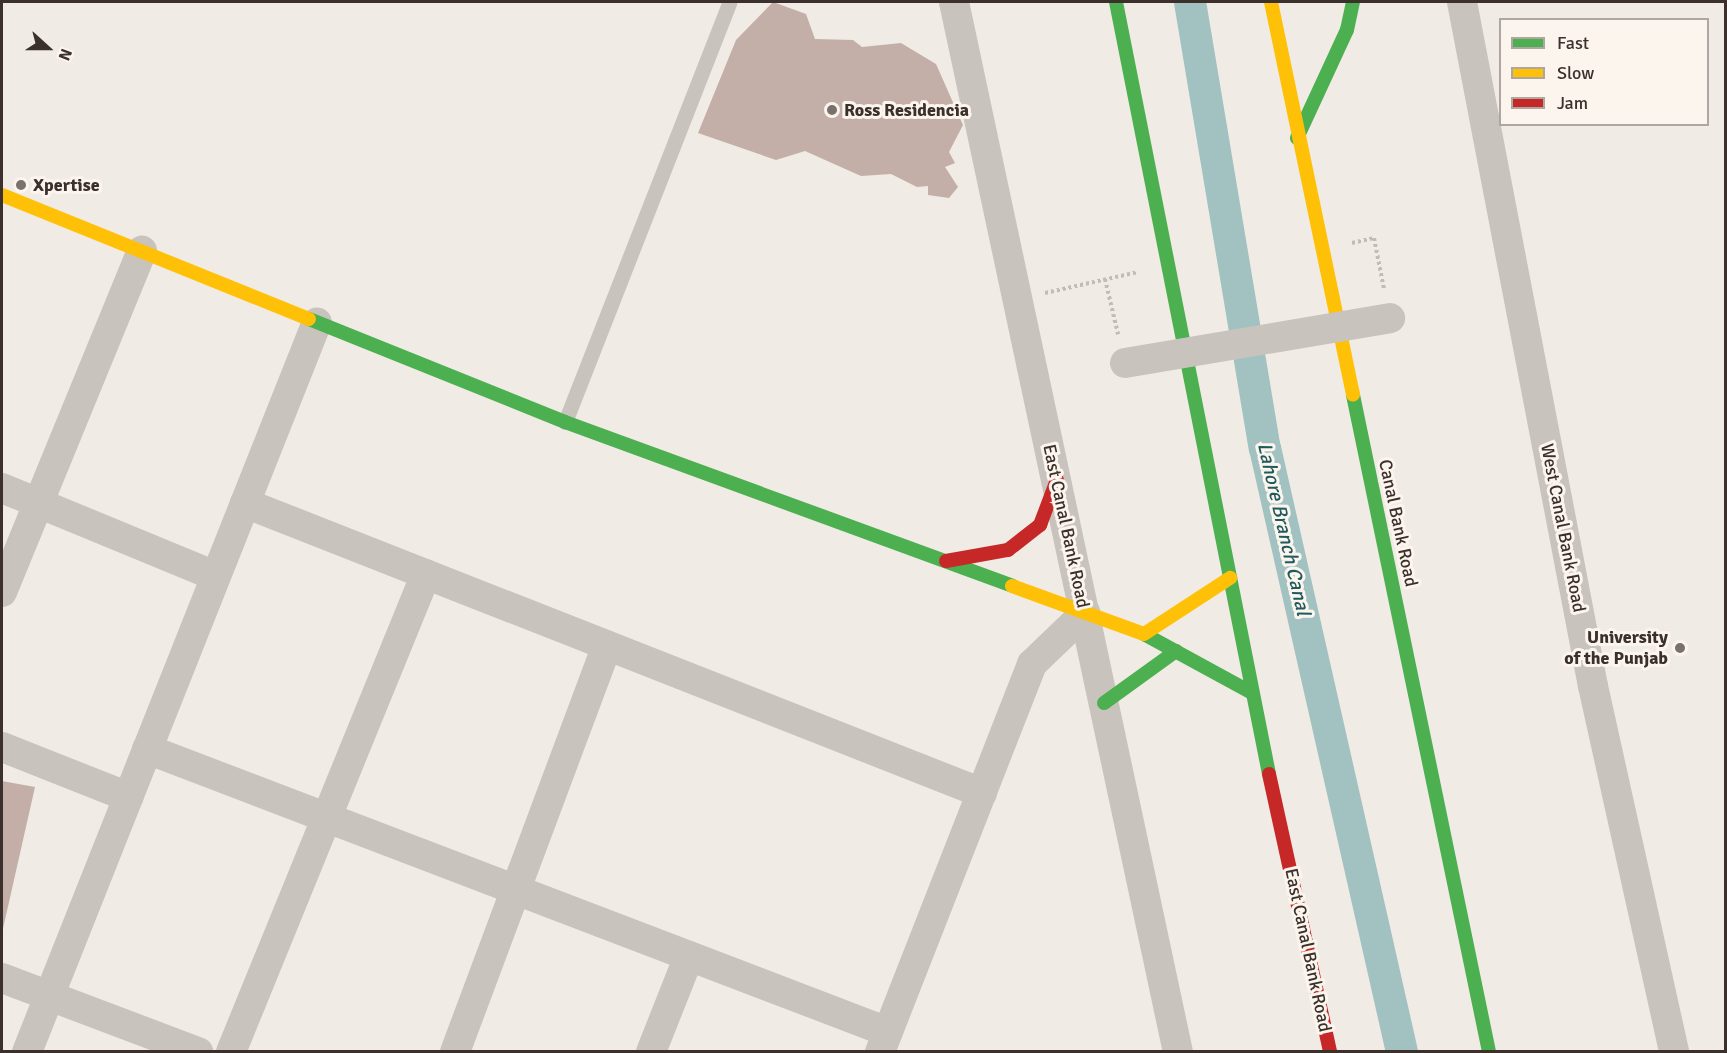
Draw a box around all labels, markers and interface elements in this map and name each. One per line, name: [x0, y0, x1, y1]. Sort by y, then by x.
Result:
north arrow: [18, 18, 78, 78]
legend: [1499, 18, 1709, 126]
text: Fast: [1557, 32, 1589, 54]
text: N: [53, 46, 76, 63]
text: Slow: [1557, 62, 1594, 84]
text: Jam: [1557, 92, 1588, 114]
place label: Ross Residencia: [844, 99, 969, 121]
marker: Ross Residencia: [825, 103, 839, 117]
place label: Xpertise: [33, 174, 100, 196]
marker: Xpertise: [14, 178, 28, 192]
water label: Lahore Branch Canal: [1252, 440, 1316, 618]
street label: East Canal Bank Road: [1038, 442, 1094, 610]
street label: West Canal Bank Road: [1536, 442, 1590, 614]
street label: Canal Bank Road: [1374, 457, 1422, 589]
place label: University of the Punjab: [1564, 627, 1668, 670]
marker: University of the Punjab: [1673, 641, 1687, 655]
street label: East Canal Bank Road: [1280, 866, 1336, 1034]

